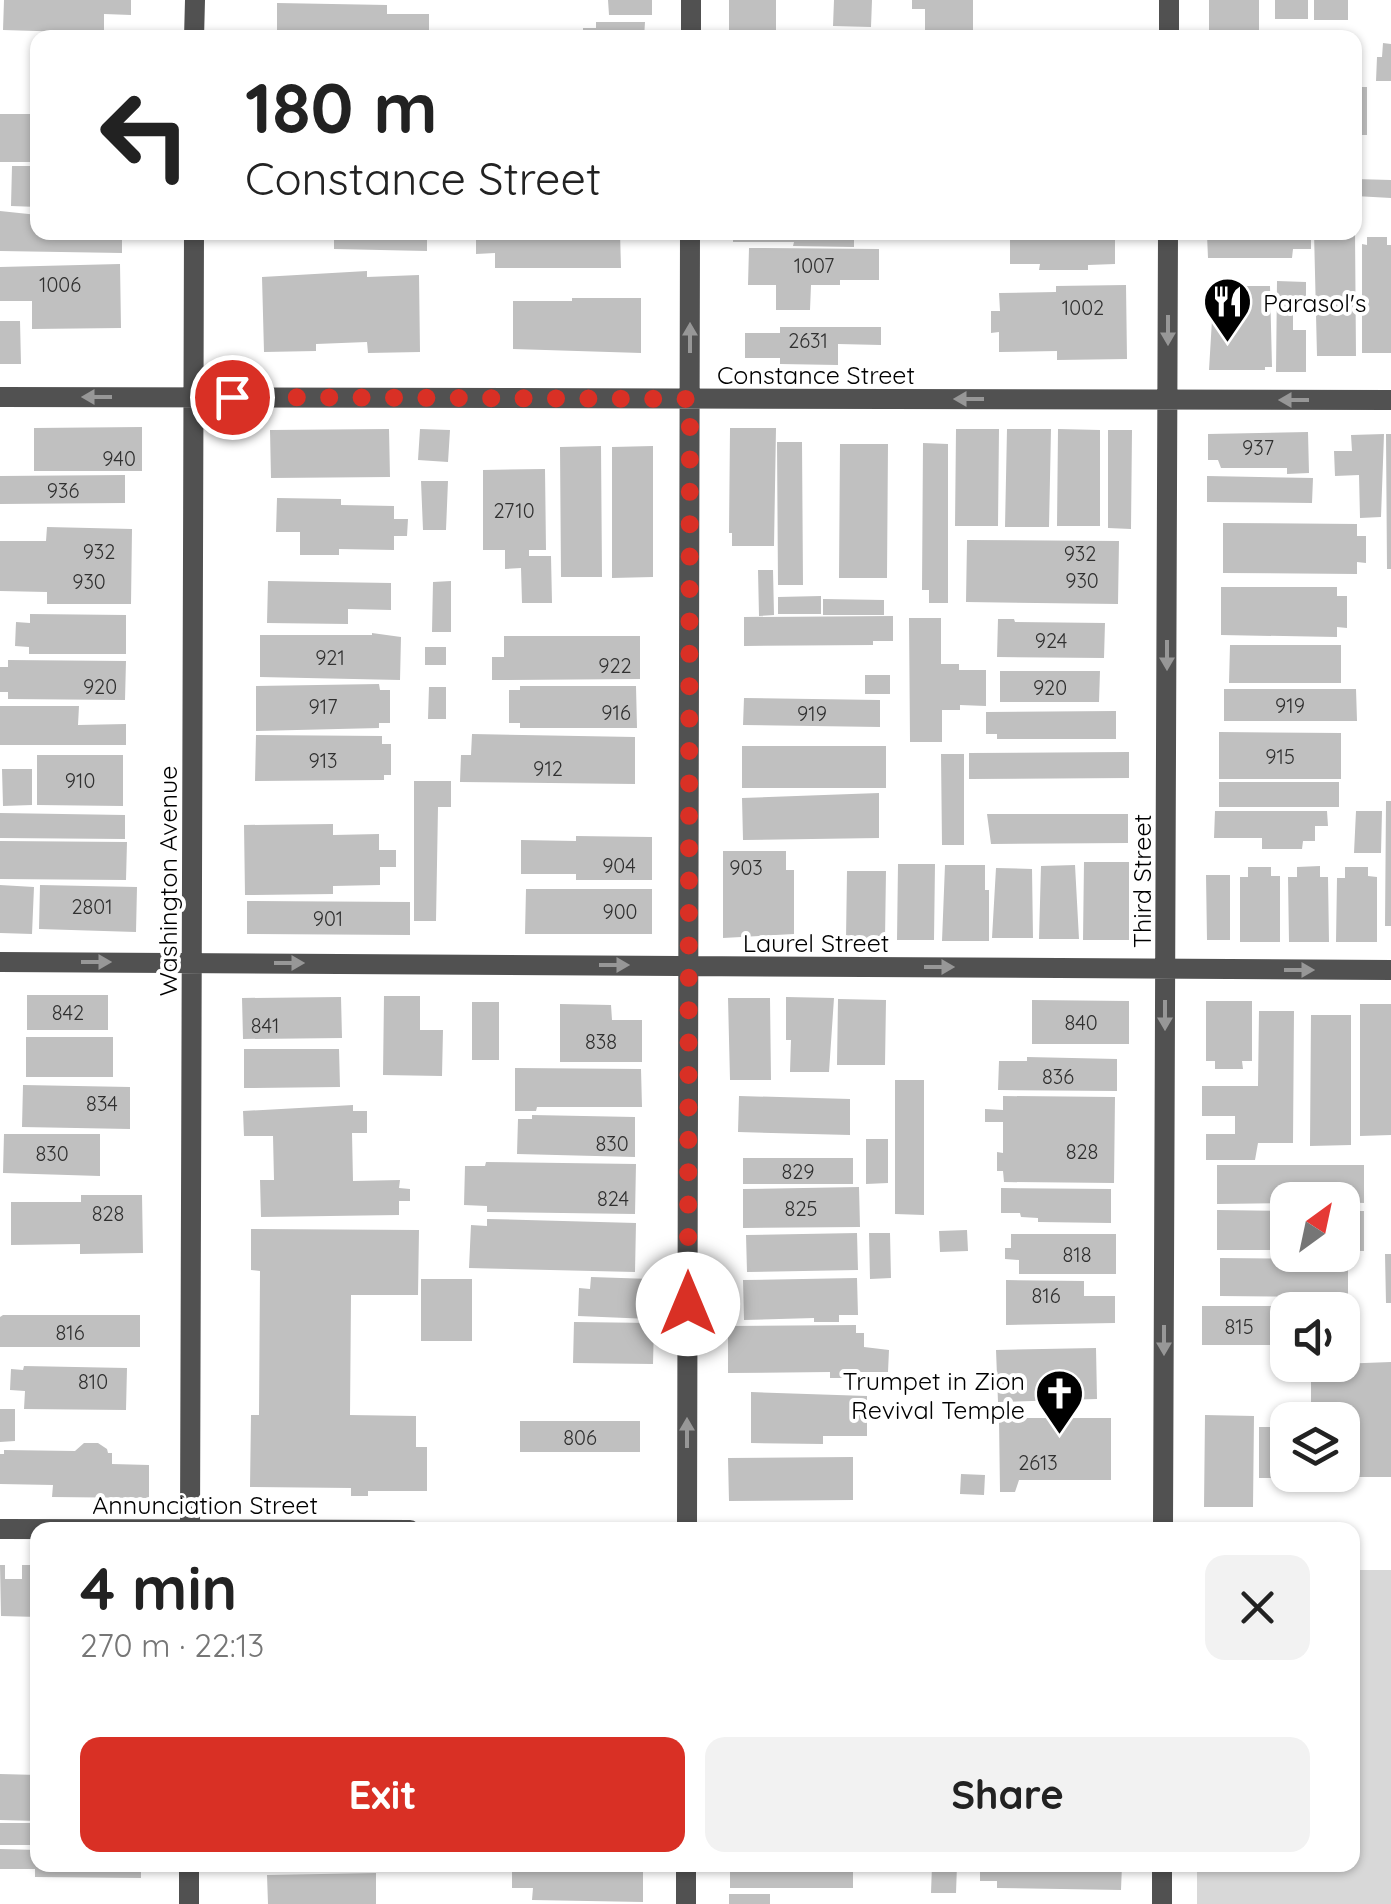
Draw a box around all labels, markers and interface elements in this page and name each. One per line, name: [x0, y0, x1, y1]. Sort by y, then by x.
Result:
text: 180 m: [245, 63, 438, 151]
icon: left: [80, 70, 210, 200]
text: Constance Street: [245, 150, 601, 206]
house number: 1007: [794, 253, 834, 278]
house number: 1006: [39, 272, 81, 297]
restaurant icon: Parasol's: [1202, 276, 1254, 344]
place label: Parasol's: [1263, 287, 1367, 318]
house number: 1002: [1062, 295, 1104, 320]
one-way arrow: [1160, 314, 1176, 346]
one-way arrow: [682, 321, 698, 353]
house number: 2631: [788, 328, 828, 353]
pin: [190, 355, 275, 440]
street label: Constance Street: [717, 359, 915, 390]
icon: arrive: [205, 370, 260, 425]
one-way arrow: [80, 389, 112, 405]
one-way arrow: [952, 391, 984, 407]
one-way arrow: [1277, 392, 1309, 408]
house number: 937: [1242, 435, 1274, 460]
house number: 940: [102, 446, 136, 471]
house number: 936: [47, 478, 79, 503]
house number: 2710: [493, 498, 535, 523]
house number: 932: [83, 539, 115, 564]
house number: 932: [1064, 541, 1096, 566]
house number: 930: [1065, 568, 1099, 593]
house number: 930: [72, 569, 106, 594]
house number: 924: [1035, 628, 1067, 653]
one-way arrow: [1159, 639, 1175, 671]
house number: 921: [315, 645, 345, 670]
house number: 922: [598, 653, 632, 678]
house number: 920: [83, 674, 117, 699]
house number: 920: [1033, 675, 1067, 700]
house number: 919: [1275, 693, 1305, 718]
house number: 917: [309, 694, 337, 719]
house number: 916: [601, 700, 631, 725]
house number: 919: [797, 701, 827, 726]
house number: 915: [1265, 744, 1295, 769]
house number: 913: [308, 748, 338, 773]
house number: 912: [533, 756, 563, 781]
street label: Washington Avenue: [152, 766, 183, 996]
house number: 910: [65, 768, 95, 793]
street label: Third Street: [1126, 814, 1157, 948]
house number: 904: [602, 853, 636, 878]
house number: 903: [729, 855, 763, 880]
house number: 2801: [71, 894, 113, 919]
house number: 900: [603, 899, 637, 924]
house number: 901: [313, 906, 343, 931]
street label: Laurel Street: [743, 927, 889, 958]
one-way arrow: [80, 954, 112, 970]
one-way arrow: [274, 955, 306, 971]
one-way arrow: [599, 957, 631, 973]
one-way arrow: [924, 960, 956, 976]
one-way arrow: [1284, 962, 1316, 978]
one-way arrow: [1157, 999, 1173, 1031]
house number: 842: [52, 1000, 84, 1025]
house number: 840: [1064, 1010, 1098, 1035]
house number: 841: [251, 1013, 279, 1038]
house number: 838: [585, 1029, 617, 1054]
house number: 836: [1042, 1064, 1074, 1089]
house number: 834: [86, 1091, 118, 1116]
house number: 830: [595, 1131, 629, 1156]
house number: 828: [1066, 1139, 1098, 1164]
house number: 830: [35, 1141, 69, 1166]
house number: 829: [781, 1159, 815, 1184]
north arrow: [1270, 1182, 1360, 1272]
map controls: [1270, 1182, 1360, 1492]
house number: 824: [597, 1186, 629, 1211]
house number: 825: [785, 1196, 817, 1221]
house number: 828: [92, 1201, 124, 1226]
house number: 818: [1063, 1242, 1092, 1267]
position arrow: [636, 1252, 740, 1356]
house number: 816: [1032, 1283, 1061, 1308]
button: sound: [1270, 1292, 1360, 1382]
house number: 815: [1224, 1314, 1254, 1339]
house number: 816: [56, 1320, 85, 1345]
one-way arrow: [1156, 1324, 1172, 1356]
place label: Trumpet in Zion Revival Temple: [843, 1365, 1025, 1425]
church icon: Trumpet in Zion Revival Temple: [1034, 1368, 1086, 1436]
house number: 810: [78, 1369, 108, 1394]
button: layers: [1270, 1402, 1360, 1492]
one-way arrow: [679, 1416, 695, 1448]
house number: 806: [563, 1425, 597, 1450]
house number: 2613: [1018, 1450, 1058, 1475]
street label: Annunciation Street: [92, 1489, 318, 1520]
text: 4 min: [80, 1550, 237, 1625]
button: close: [1205, 1555, 1310, 1660]
text: 270 m · 22:13: [80, 1625, 264, 1665]
button: Exit: [80, 1737, 685, 1852]
button: Share: [705, 1737, 1310, 1852]

